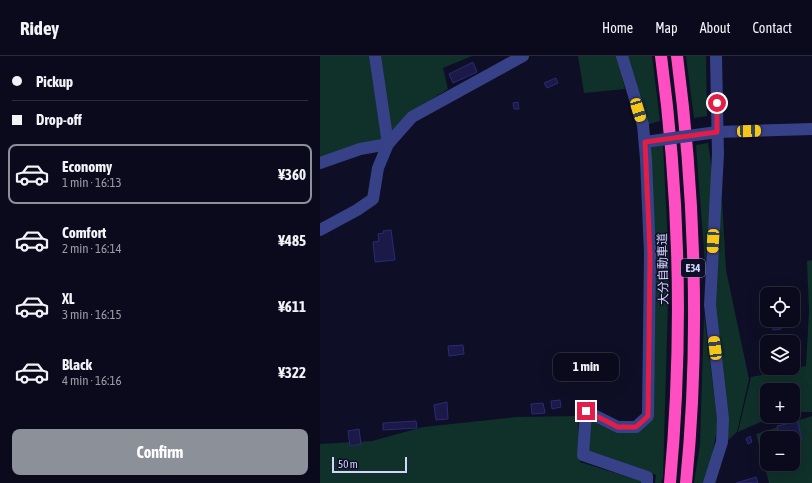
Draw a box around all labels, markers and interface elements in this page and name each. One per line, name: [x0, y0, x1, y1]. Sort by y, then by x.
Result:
text: Ridey: [20, 17, 59, 39]
text: Home: [602, 20, 633, 36]
text: Map: [655, 20, 678, 36]
text: About: [700, 20, 731, 36]
text: Contact: [753, 20, 792, 36]
text: Pickup: [36, 73, 73, 90]
route start: [708, 94, 726, 112]
car: [629, 97, 647, 123]
text: Drop-off: [36, 111, 82, 128]
car: [737, 125, 761, 137]
icon: car: [14, 156, 50, 192]
text: Economy: [62, 158, 112, 175]
text: ¥360: [278, 166, 306, 183]
text: 1 min · 16:13: [62, 175, 122, 190]
icon: car: [14, 222, 50, 258]
text: Comfort: [62, 224, 106, 241]
car: [706, 229, 720, 253]
text: ¥485: [278, 232, 306, 249]
street label: 大分自動車道: [655, 233, 671, 305]
text: 2 min · 16:14: [62, 241, 122, 256]
road number: E34: [681, 259, 705, 277]
map controls: [760, 287, 800, 471]
button: locate: [760, 287, 800, 327]
icon: car: [14, 288, 50, 324]
text: XL: [62, 290, 75, 307]
text: ¥611: [278, 298, 306, 315]
text: 3 min · 16:15: [62, 307, 122, 322]
car: [708, 335, 722, 361]
button: layers: [760, 335, 800, 375]
callout: 1 min: [553, 353, 619, 381]
icon: car: [14, 354, 50, 390]
text: Black: [62, 356, 92, 373]
text: 1 min: [573, 359, 599, 374]
text: ¥322: [278, 364, 306, 381]
text: 4 min · 16:16: [62, 373, 122, 388]
button: +: [760, 383, 800, 423]
route end: [577, 402, 595, 420]
button: Confirm: [12, 429, 308, 475]
button: −: [760, 431, 800, 471]
scale bar: [332, 455, 407, 474]
text: 50 m: [338, 458, 358, 470]

